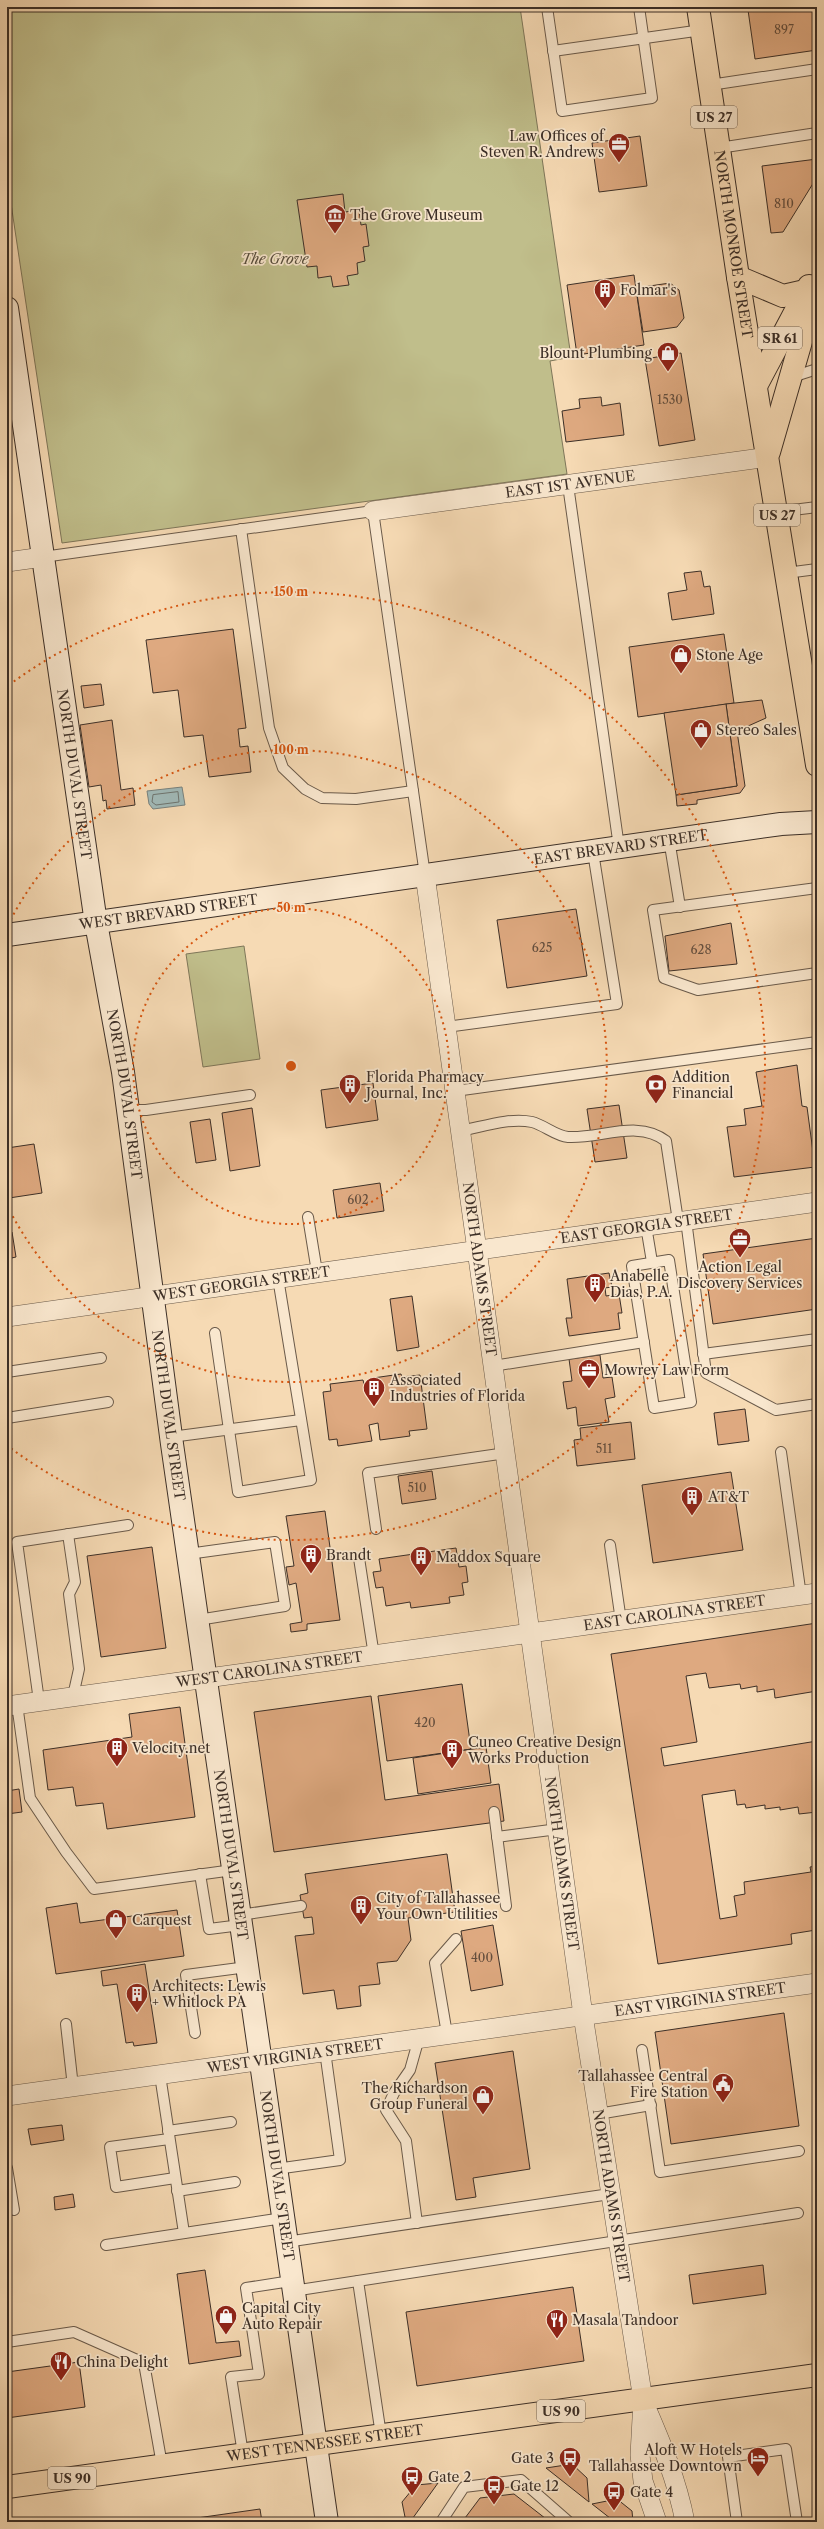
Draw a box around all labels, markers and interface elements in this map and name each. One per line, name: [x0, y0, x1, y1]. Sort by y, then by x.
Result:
house number: 897: [774, 22, 794, 37]
road number: US 27: [691, 106, 737, 128]
place label: Law Offices of Steven R. Andrews: [480, 127, 606, 161]
office icon: Law Offices of Steven R. Andrews: [606, 131, 632, 164]
street label: NORTH MONROE STREET: [710, 149, 757, 340]
house number: 810: [774, 196, 794, 211]
museum icon: The Grove Museum: [322, 202, 348, 235]
place label: The Grove Museum: [350, 206, 483, 224]
park label: The Grove: [241, 250, 310, 268]
building icon: Folmar's: [592, 277, 618, 310]
place label: Folmar's: [620, 281, 677, 299]
road number: SR 61: [758, 327, 802, 349]
shop icon: Blount Plumbing: [655, 340, 681, 373]
place label: Blount Plumbing: [540, 344, 653, 362]
house number: 1530: [657, 392, 683, 407]
street label: EAST 1ST AVENUE: [504, 466, 636, 502]
road number: US 27: [754, 504, 800, 526]
text: 150 m: [274, 584, 308, 599]
shop icon: Stone Age: [668, 642, 694, 675]
place label: Stone Age: [696, 646, 763, 664]
street label: NORTH DUVAL STREET: [53, 688, 96, 861]
shop icon: Stereo Sales: [688, 717, 714, 750]
place label: Stereo Sales: [716, 721, 797, 739]
text: 100 m: [273, 742, 309, 757]
street label: EAST BREVARD STREET: [533, 826, 709, 868]
street label: WEST BREVARD STREET: [77, 890, 259, 934]
text: 50 m: [276, 900, 306, 915]
house number: 625: [532, 940, 552, 955]
house number: 628: [690, 942, 712, 957]
street label: NORTH DUVAL STREET: [103, 1008, 146, 1181]
centre of rings: [284, 1059, 298, 1073]
place label: Florida Pharmacy Journal, Inc.: [364, 1068, 484, 1102]
place label: Addition Financial: [671, 1068, 733, 1102]
building icon: Florida Pharmacy Journal, Inc.: [337, 1072, 363, 1105]
bank icon: Addition Financial: [643, 1072, 669, 1105]
street label: NORTH ADAMS STREET: [459, 1181, 501, 1358]
house number: 602: [347, 1192, 369, 1207]
street label: EAST GEORGIA STREET: [559, 1205, 734, 1247]
office icon: Action Legal Discovery Services: [727, 1226, 753, 1259]
place label: Action Legal Discovery Services: [678, 1258, 802, 1292]
street label: WEST GEORGIA STREET: [151, 1262, 332, 1305]
place label: Anabelle Dias, P.A.: [609, 1267, 672, 1301]
building icon: Anabelle Dias, P.A.: [582, 1271, 608, 1304]
street label: NORTH DUVAL STREET: [148, 1329, 189, 1502]
office icon: Mowrey Law Form: [576, 1357, 602, 1390]
place label: Mowrey Law Form: [604, 1361, 729, 1379]
place label: Associated Industries of Florida: [389, 1371, 526, 1405]
building icon: Associated Industries of Florida: [361, 1375, 387, 1408]
house number: 511: [596, 1441, 612, 1456]
house number: 510: [407, 1480, 427, 1495]
building icon: AT&T: [679, 1484, 705, 1517]
place label: AT&T: [707, 1488, 750, 1506]
building icon: Brandt: [298, 1542, 324, 1575]
building icon: Maddox Square: [408, 1544, 434, 1577]
place label: Brandt: [326, 1546, 371, 1564]
place label: Maddox Square: [436, 1548, 541, 1566]
street label: EAST CAROLINA STREET: [582, 1591, 767, 1634]
street label: WEST CAROLINA STREET: [174, 1647, 365, 1691]
house number: 420: [414, 1715, 436, 1730]
place label: Cuneo Creative Design Works Production: [467, 1733, 622, 1767]
building icon: Velocity.net: [104, 1735, 130, 1768]
building icon: Cuneo Creative Design Works Production: [439, 1737, 465, 1770]
place label: Velocity.net: [131, 1739, 210, 1757]
street label: NORTH DUVAL STREET: [210, 1768, 252, 1942]
street label: NORTH ADAMS STREET: [541, 1775, 583, 1952]
place label: City of Tallahassee Your Own Utilities: [375, 1889, 500, 1923]
building icon: City of Tallahassee Your Own Utilities: [348, 1893, 374, 1926]
shop icon: Carquest: [103, 1907, 129, 1940]
place label: Carquest: [132, 1911, 192, 1929]
house number: 400: [471, 1950, 493, 1965]
place label: Architects: Lewis + Whitlock PA: [151, 1977, 266, 2011]
street label: EAST VIRGINIA STREET: [613, 1978, 788, 2020]
building icon: Architects: Lewis + Whitlock PA: [124, 1981, 150, 2014]
street label: WEST VIRGINIA STREET: [205, 2035, 385, 2077]
place label: Tallahassee Central Fire Station: [578, 2067, 708, 2101]
public building icon: Tallahassee Central Fire Station: [710, 2071, 736, 2104]
place label: The Richardson Group Funeral: [362, 2079, 468, 2113]
shop icon: The Richardson Group Funeral: [470, 2083, 496, 2116]
street label: NORTH DUVAL STREET: [256, 2089, 298, 2262]
street label: NORTH ADAMS STREET: [589, 2108, 634, 2284]
place label: Capital City Auto Repair: [241, 2299, 322, 2333]
shop icon: Capital City Auto Repair: [213, 2303, 239, 2336]
restaurant icon: Masala Tandoor: [544, 2307, 570, 2340]
place label: Masala Tandoor: [572, 2311, 679, 2329]
restaurant icon: China Delight: [48, 2349, 74, 2382]
place label: China Delight: [76, 2353, 168, 2371]
road number: US 90: [537, 2400, 585, 2422]
street label: WEST TENNESSEE STREET: [224, 2420, 425, 2466]
place label: Aloft W Hotels Tallahassee Downtown: [589, 2441, 742, 2475]
bus stop icon: Gate 3: [557, 2445, 583, 2478]
hotel icon: Aloft W Hotels Tallahassee Downtown: [745, 2445, 771, 2478]
place label: Gate 3: [511, 2449, 554, 2467]
bus stop icon: Gate 2: [399, 2464, 425, 2497]
road number: US 90: [48, 2467, 96, 2489]
place label: Gate 2: [428, 2468, 471, 2486]
bus stop icon: Gate 12: [481, 2473, 507, 2506]
place label: Gate 12: [510, 2477, 559, 2495]
bus stop icon: Gate 4: [601, 2479, 627, 2512]
place label: Gate 4: [630, 2483, 673, 2501]

